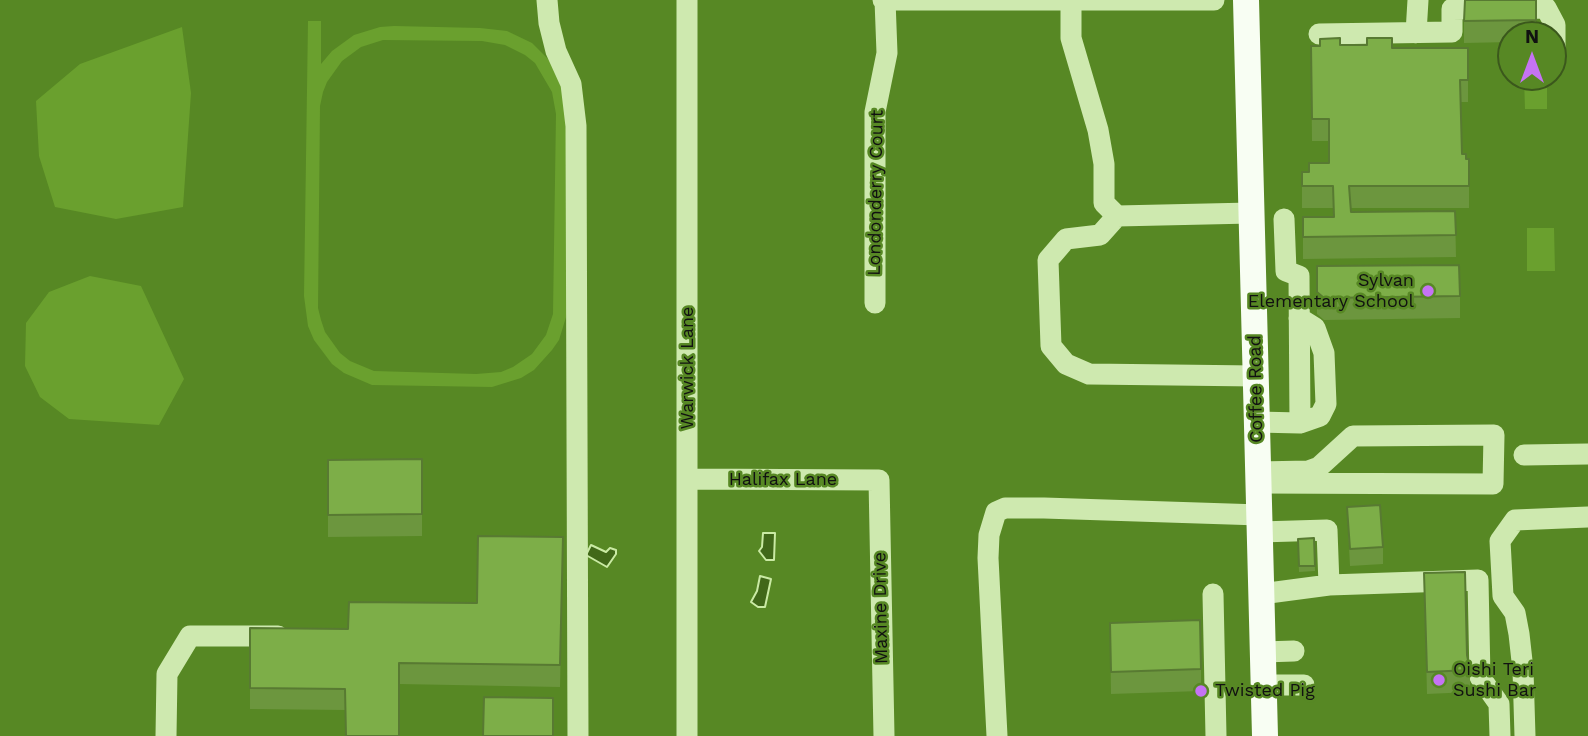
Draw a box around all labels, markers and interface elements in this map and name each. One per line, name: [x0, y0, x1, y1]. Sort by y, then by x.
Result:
north arrow: [1497, 21, 1567, 91]
text: N: [1525, 25, 1539, 48]
street label: Londonderry Court: [864, 110, 888, 276]
place label: Sylvan Elementary School: [1248, 270, 1414, 312]
marker: Sylvan Elementary School: [1420, 283, 1436, 299]
street label: Warwick Lane: [677, 307, 699, 429]
street label: Coffee Road: [1244, 335, 1268, 443]
street label: Halifax Lane: [729, 469, 837, 491]
street label: Maxine Drive: [869, 552, 893, 664]
place label: Oishi Teri Sushi Bar: [1453, 659, 1536, 702]
marker: Oishi Teri Sushi Bar: [1431, 672, 1447, 688]
place label: Twisted Pig: [1215, 680, 1315, 702]
marker: Twisted Pig: [1193, 683, 1209, 699]

